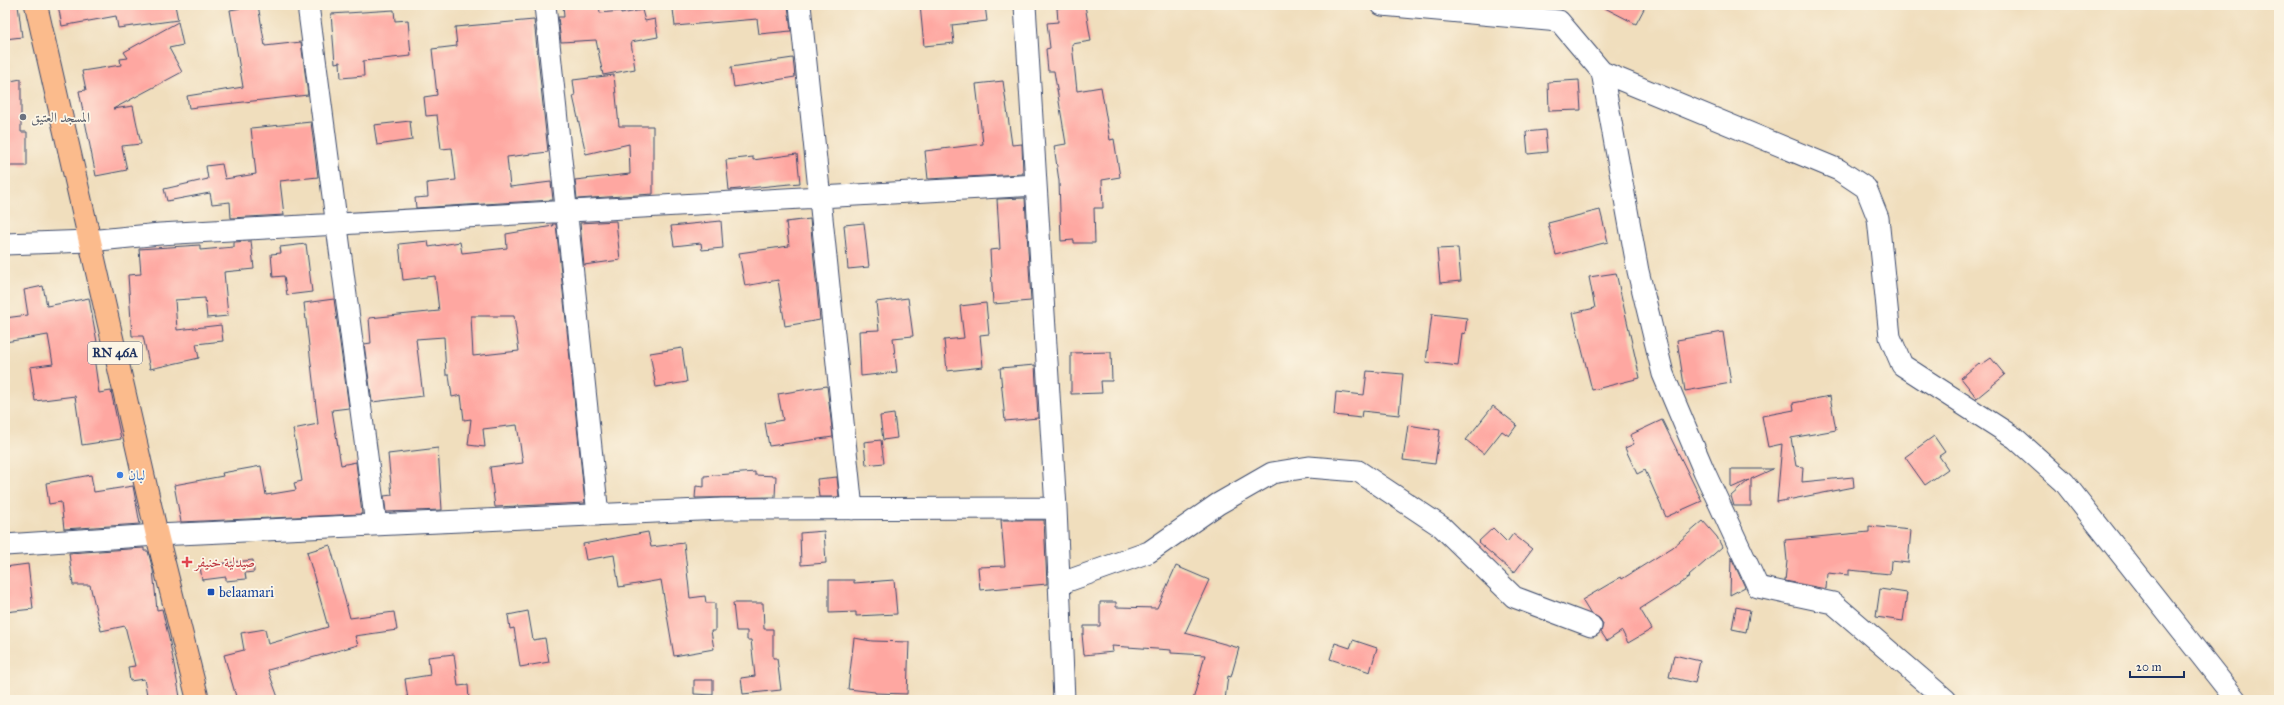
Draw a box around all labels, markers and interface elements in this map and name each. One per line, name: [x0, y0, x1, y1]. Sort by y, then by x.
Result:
place label: المسجد العتيق: [31, 109, 90, 126]
marker: المسجد العتيق: [18, 112, 28, 122]
road number: RN 46A: [88, 342, 142, 364]
place label: لبان: [128, 467, 145, 484]
marker: لبان: [115, 470, 125, 480]
place label: صيدلية خنيفر: [193, 554, 255, 571]
marker: صيدلية خنيفر: [182, 557, 192, 567]
place label: belaamari: [219, 584, 274, 601]
marker: belaamari: [206, 587, 216, 597]
scale bar: [2130, 653, 2184, 679]
text: 20 m: [2136, 660, 2162, 674]

